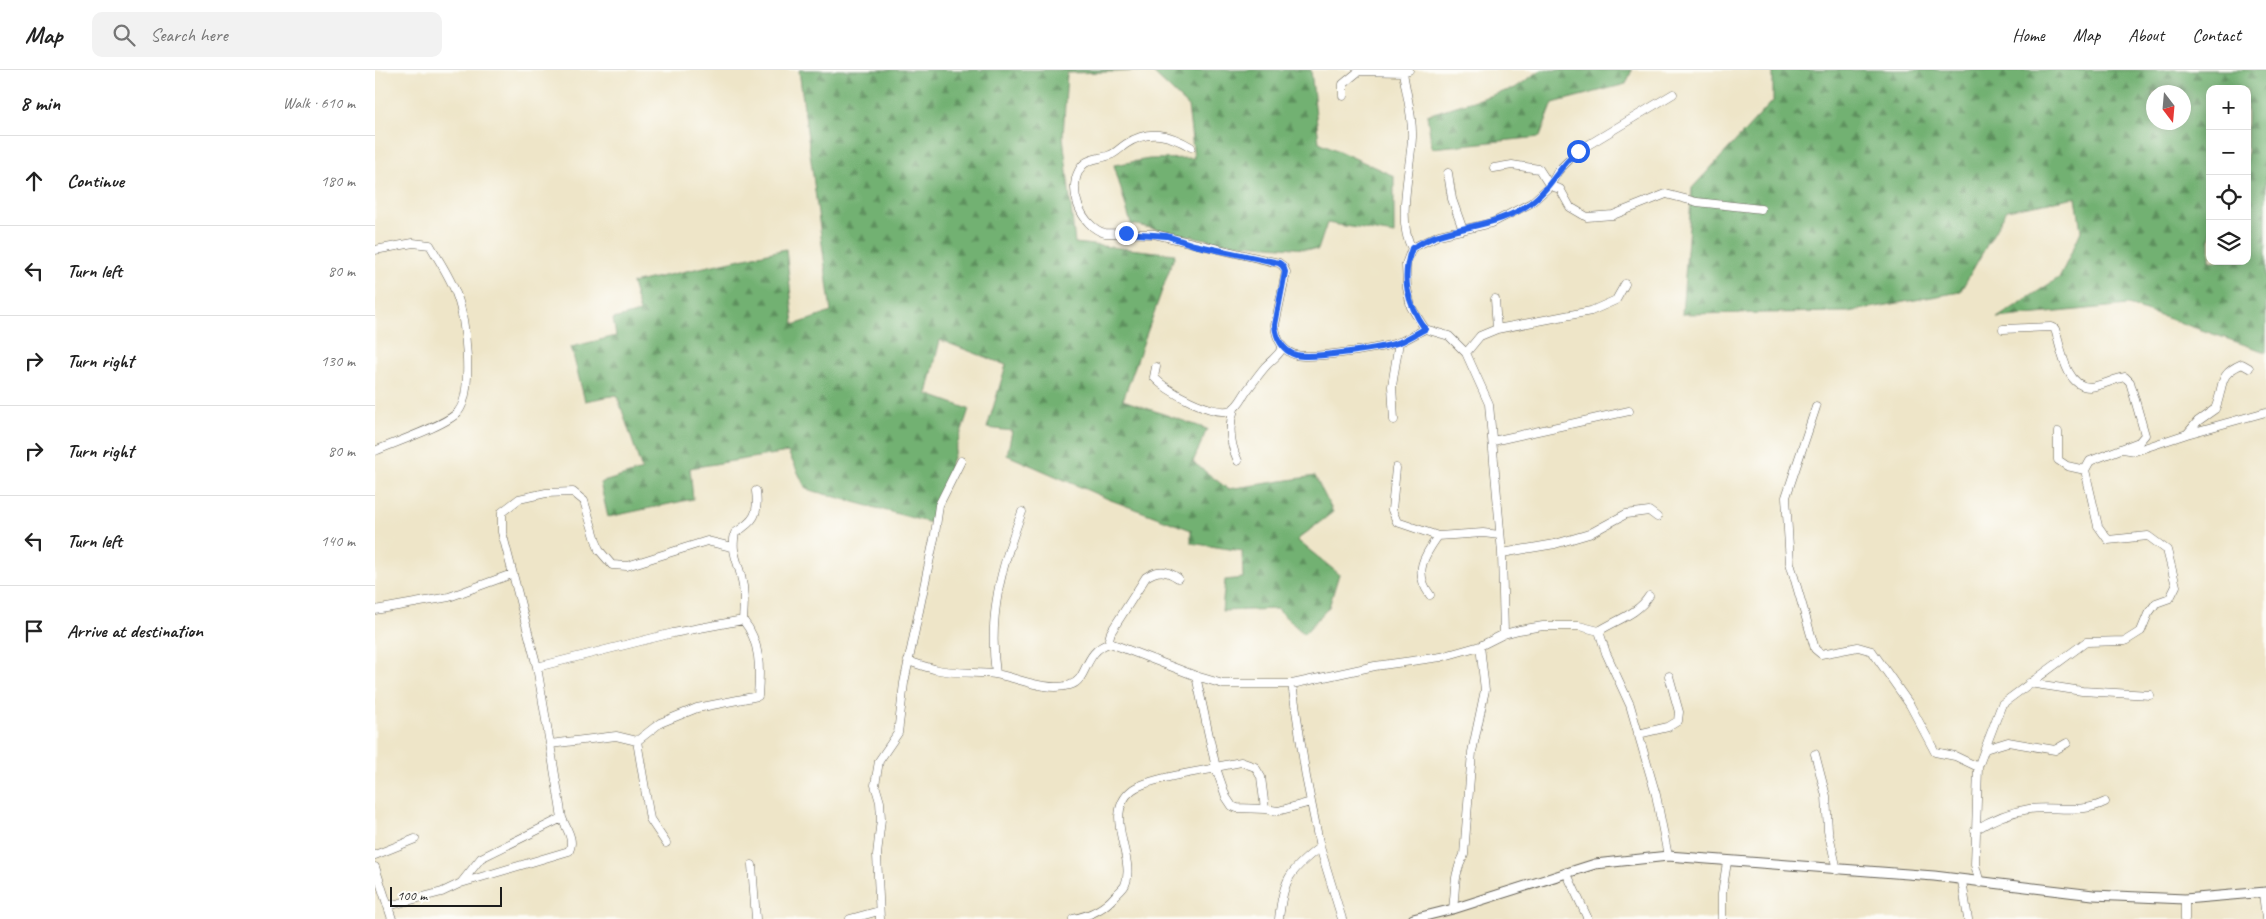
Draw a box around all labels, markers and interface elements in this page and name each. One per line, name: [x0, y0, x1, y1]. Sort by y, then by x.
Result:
search box: [92, 12, 442, 57]
text: Map: [25, 20, 62, 50]
icon: search: [110, 21, 138, 49]
text: Search here: [150, 23, 228, 47]
text: Home: [2012, 24, 2045, 46]
text: Map: [2073, 24, 2100, 46]
text: About: [2128, 24, 2164, 46]
text: Contact: [2192, 24, 2241, 46]
north arrow: [2146, 85, 2191, 130]
map controls: [2206, 85, 2251, 265]
button: +: [2206, 85, 2251, 130]
text: 8 min: [20, 90, 60, 116]
text: Walk · 610 m: [283, 93, 355, 113]
button: −: [2206, 130, 2251, 175]
route start: [1567, 140, 1590, 163]
icon: ahead: [20, 167, 48, 195]
text: Continue: [67, 169, 124, 193]
text: 180 m: [321, 171, 355, 191]
button: locate: [2206, 175, 2251, 220]
button: layers: [2206, 220, 2251, 265]
route end: [1115, 222, 1138, 245]
icon: left: [20, 257, 48, 285]
text: Turn left: [67, 259, 122, 283]
text: 80 m: [328, 261, 355, 281]
icon: right: [20, 347, 48, 375]
text: Turn right: [67, 349, 134, 373]
text: 130 m: [321, 351, 355, 371]
icon: right: [20, 437, 48, 465]
text: Turn right: [67, 439, 134, 463]
text: 80 m: [328, 441, 355, 461]
icon: left: [20, 527, 48, 555]
text: Turn left: [67, 529, 122, 553]
text: 140 m: [321, 531, 355, 551]
icon: arrive: [20, 617, 48, 645]
text: Arrive at destination: [67, 619, 203, 643]
scale bar: [390, 884, 503, 907]
text: 100 m: [397, 887, 427, 904]

